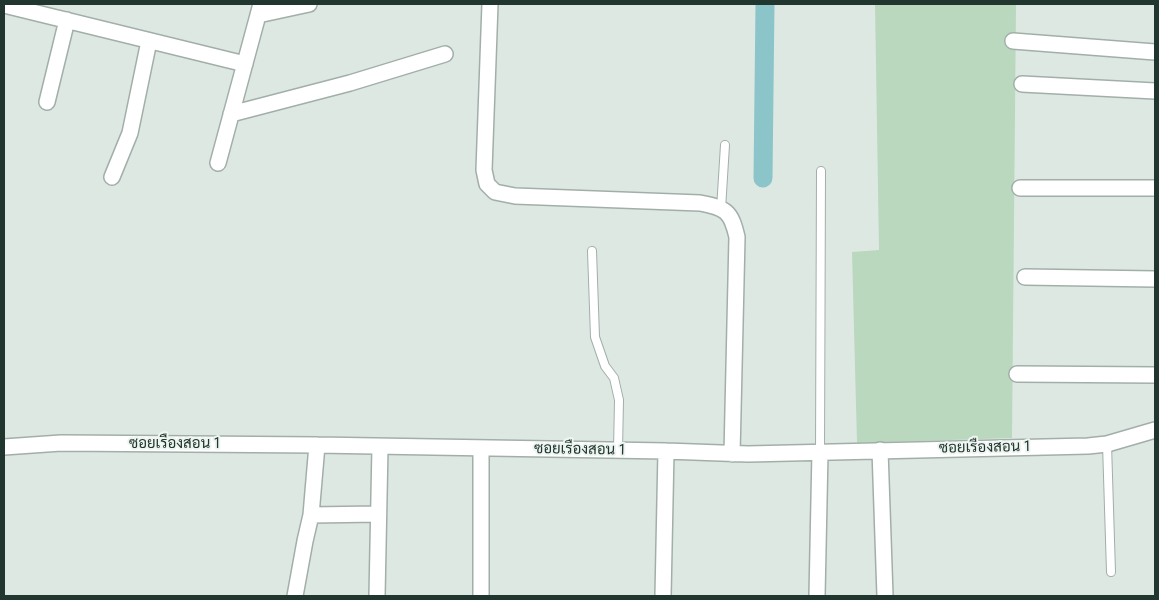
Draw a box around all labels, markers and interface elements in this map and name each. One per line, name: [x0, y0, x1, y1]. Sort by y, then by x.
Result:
street label: ซอยเรืองสอน 1: [129, 435, 221, 453]
street label: ซอยเรืองสอน 1: [939, 438, 1031, 458]
street label: ซอยเรืองสอน 1: [534, 440, 626, 460]

